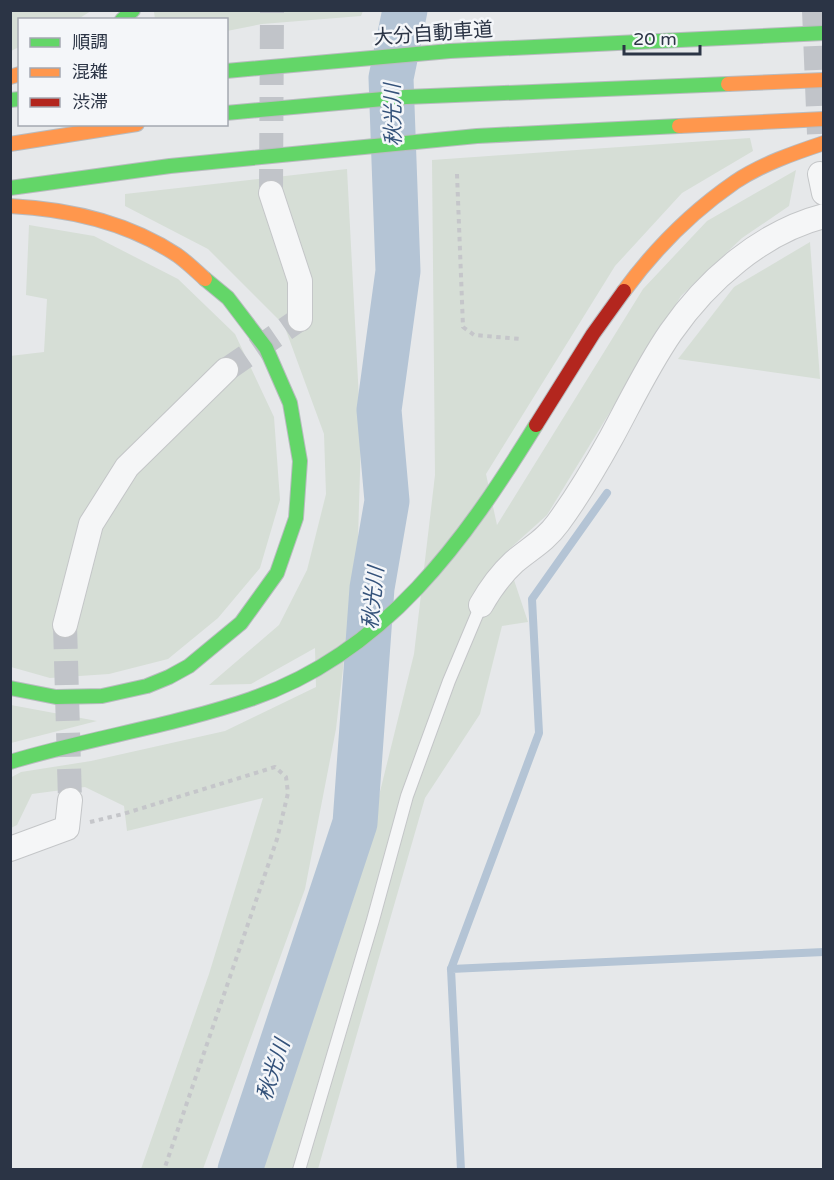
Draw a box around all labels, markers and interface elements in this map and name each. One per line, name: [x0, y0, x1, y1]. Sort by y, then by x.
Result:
legend: [18, 18, 228, 126]
street label: 大分自動車道: [372, 18, 494, 50]
scale bar: [624, 18, 700, 56]
text: 20 m: [633, 28, 677, 50]
text: 順調: [72, 31, 108, 53]
text: 混雑: [72, 61, 108, 83]
water label: 秋光川: [380, 81, 407, 147]
text: 渋滞: [72, 91, 108, 113]
water label: 秋光川: [358, 563, 389, 631]
water label: 秋光川: [252, 1034, 296, 1104]

